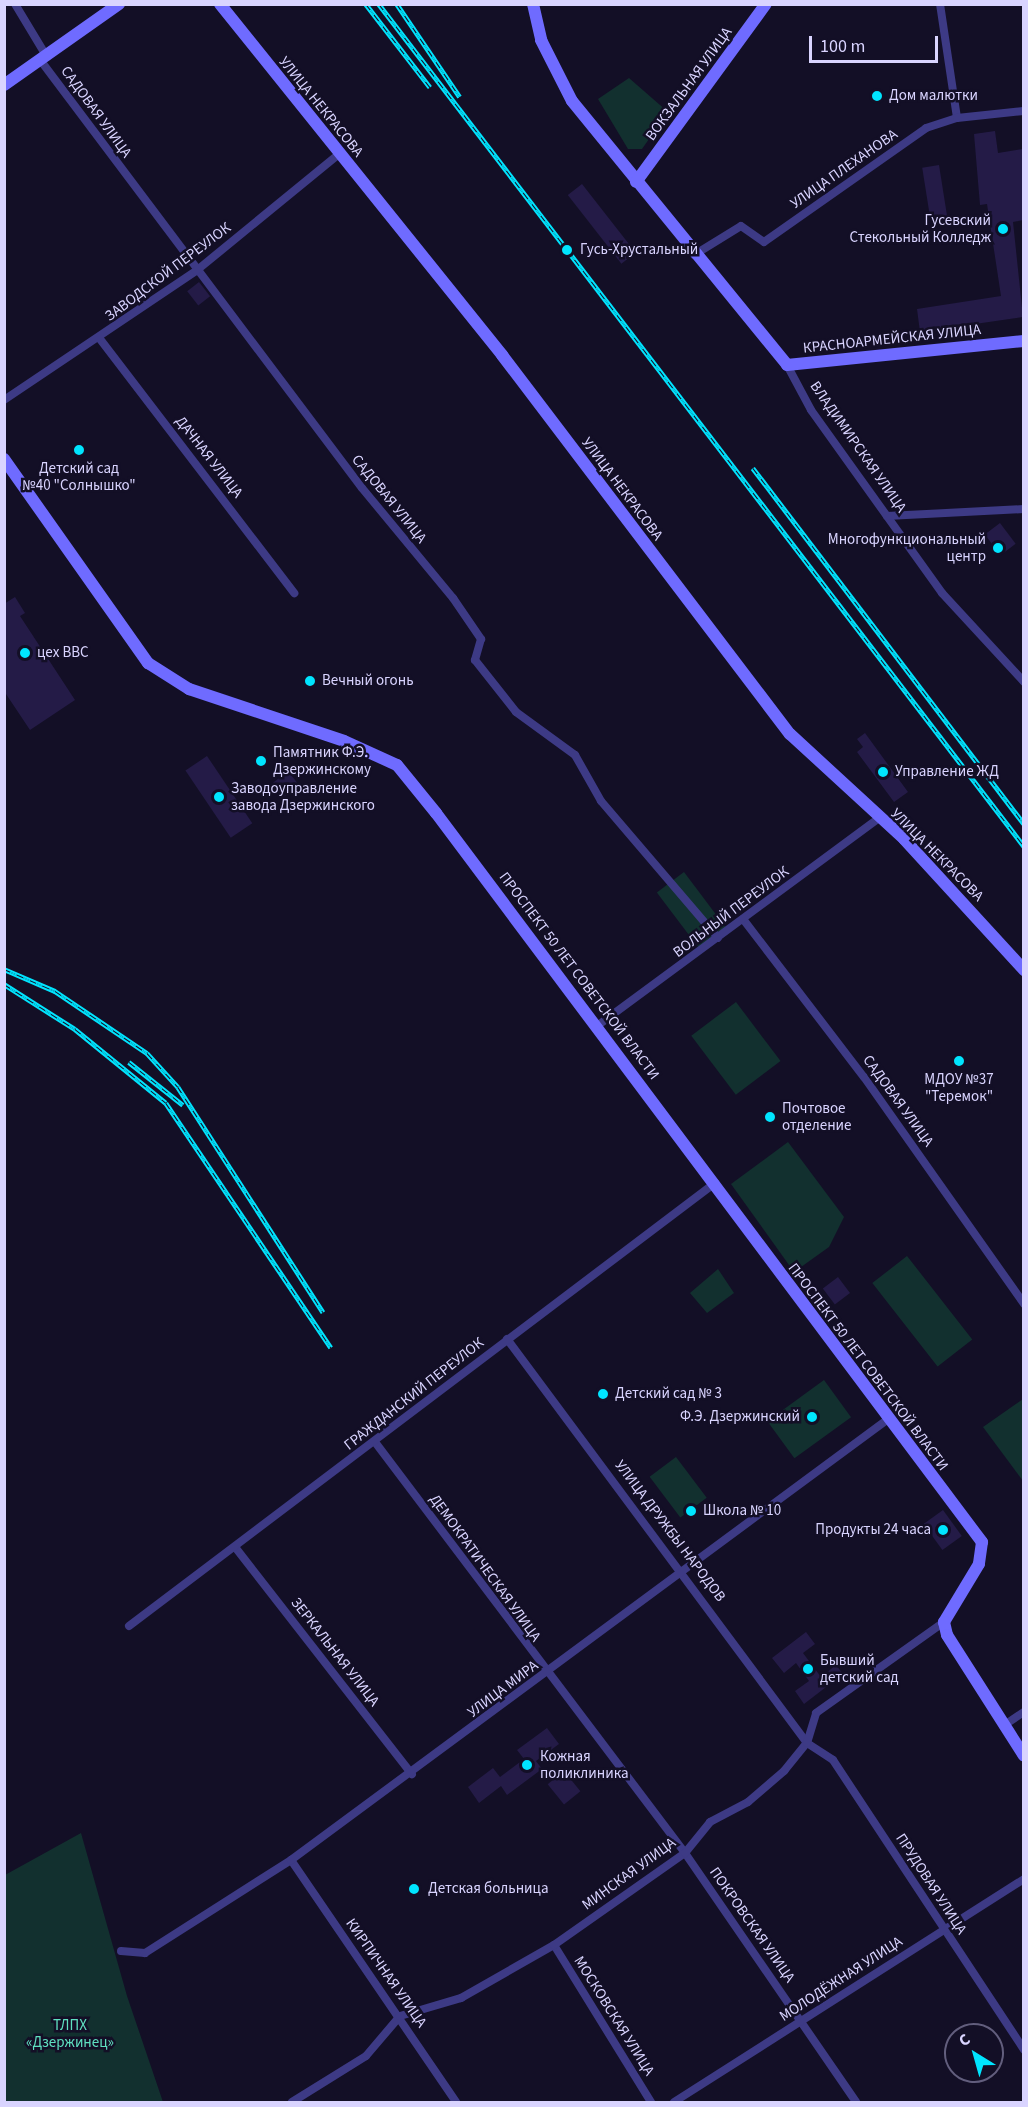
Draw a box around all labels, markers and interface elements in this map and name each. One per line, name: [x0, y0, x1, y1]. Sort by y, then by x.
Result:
street label: ВОКЗАЛЬНАЯ УЛИЦА: [642, 24, 736, 144]
scale bar: [812, 24, 941, 62]
text: 100 m: [820, 34, 865, 59]
street label: УЛИЦА НЕКРАСОВА: [275, 53, 367, 161]
street label: САДОВАЯ УЛИЦА: [57, 63, 135, 161]
place label: Дом малютки: [889, 87, 978, 105]
marker: Дом малютки: [870, 89, 884, 103]
street label: УЛИЦА ПЛЕХАНОВА: [787, 125, 901, 213]
place label: Гусевский Стекольный Колледж: [850, 211, 991, 246]
street label: ЗАВОДСКОЙ ПЕРЕУЛОК: [101, 219, 235, 325]
marker: Гусевский Стекольный Колледж: [996, 222, 1010, 236]
marker: Гусь-Хрустальный: [558, 241, 576, 259]
place label: Гусь-Хрустальный: [580, 241, 698, 259]
street label: КРАСНОАРМЕЙСКАЯ УЛИЦА: [802, 321, 982, 357]
street label: ВЛАДИМИРСКАЯ УЛИЦА: [806, 378, 910, 516]
street label: ДАЧНАЯ УЛИЦА: [171, 412, 247, 502]
street label: УЛИЦА НЕКРАСОВА: [577, 434, 667, 544]
marker: Детский сад №40 "Солнышко": [72, 443, 86, 457]
street label: САДОВАЯ УЛИЦА: [348, 451, 430, 547]
place label: Детский сад №40 "Солнышко": [22, 459, 136, 494]
place label: Многофункциональный центр: [828, 530, 986, 565]
marker: Многофункциональный центр: [991, 541, 1005, 555]
place label: цех ВВС: [37, 644, 89, 662]
marker: цех ВВС: [18, 646, 32, 660]
place label: Вечный огонь: [322, 672, 414, 690]
marker: Вечный огонь: [303, 674, 317, 688]
place label: Памятник Ф.Э. Дзержинскому: [273, 743, 371, 778]
marker: Памятник Ф.Э. Дзержинскому: [254, 754, 268, 768]
place label: Управление ЖД: [895, 763, 999, 781]
marker: Управление ЖД: [876, 765, 890, 779]
place label: Заводоуправление завода Дзержинского: [231, 779, 375, 814]
marker: Заводоуправление завода Дзержинского: [212, 790, 226, 804]
street label: УЛИЦА НЕКРАСОВА: [887, 805, 987, 905]
street label: ВОЛЬНЫЙ ПЕРЕУЛОК: [670, 863, 792, 961]
street label: ПРОСПЕКТ 50 ЛЕТ СОВЕТСКОЙ ВЛАСТИ: [495, 869, 663, 1083]
street label: САДОВАЯ УЛИЦА: [859, 1052, 937, 1150]
marker: МДОУ №37 "Теремок": [952, 1054, 966, 1068]
place label: МДОУ №37 "Теремок": [924, 1070, 994, 1105]
place label: Почтовое отделение: [782, 1099, 852, 1134]
marker: Почтовое отделение: [763, 1110, 777, 1124]
street label: ПРОСПЕКТ 50 ЛЕТ СОВЕТСКОЙ ВЛАСТИ: [784, 1260, 952, 1474]
street label: ГРАЖДАНСКИЙ ПЕРЕУЛОК: [341, 1334, 487, 1454]
place label: Детский сад № 3: [615, 1385, 722, 1403]
marker: Детский сад № 3: [596, 1387, 610, 1401]
place label: Ф.Э. Дзержинский: [680, 1408, 800, 1426]
marker: Ф.Э. Дзержинский: [805, 1410, 819, 1424]
street label: УЛИЦА ДРУЖБЫ НАРОДОВ: [611, 1457, 729, 1605]
street label: ДЕМОКРАТИЧЕСКАЯ УЛИЦА: [425, 1491, 545, 1645]
place label: Школа № 10: [703, 1502, 781, 1520]
marker: Школа № 10: [684, 1504, 698, 1518]
place label: Продукты 24 часа: [815, 1521, 931, 1539]
marker: Продукты 24 часа: [936, 1523, 950, 1537]
street label: ЗЕРКАЛЬНАЯ УЛИЦА: [287, 1594, 383, 1710]
place label: Бывший детский сад: [820, 1651, 898, 1686]
street label: УЛИЦА МИРА: [464, 1657, 542, 1721]
marker: Бывший детский сад: [801, 1662, 815, 1676]
place label: Кожная поликлиника: [540, 1747, 628, 1782]
marker: Кожная поликлиника: [518, 1756, 536, 1774]
street label: ПРУДОВАЯ УЛИЦА: [892, 1830, 970, 1938]
street label: МИНСКАЯ УЛИЦА: [579, 1834, 679, 1914]
street label: ПОКРОВСКАЯ УЛИЦА: [705, 1864, 799, 1986]
marker: Детская больница: [405, 1880, 423, 1898]
place label: Детская больница: [428, 1880, 549, 1898]
street label: КИРПИЧНАЯ УЛИЦА: [342, 1915, 430, 2031]
street label: МОЛОДЁЖНАЯ УЛИЦА: [776, 1933, 906, 2025]
street label: МОСКОВСКАЯ УЛИЦА: [570, 1953, 658, 2079]
park label: ТЛПХ «Дзержинец»: [26, 2016, 114, 2051]
north arrow: [944, 2023, 1004, 2083]
text: С: [954, 2029, 975, 2052]

